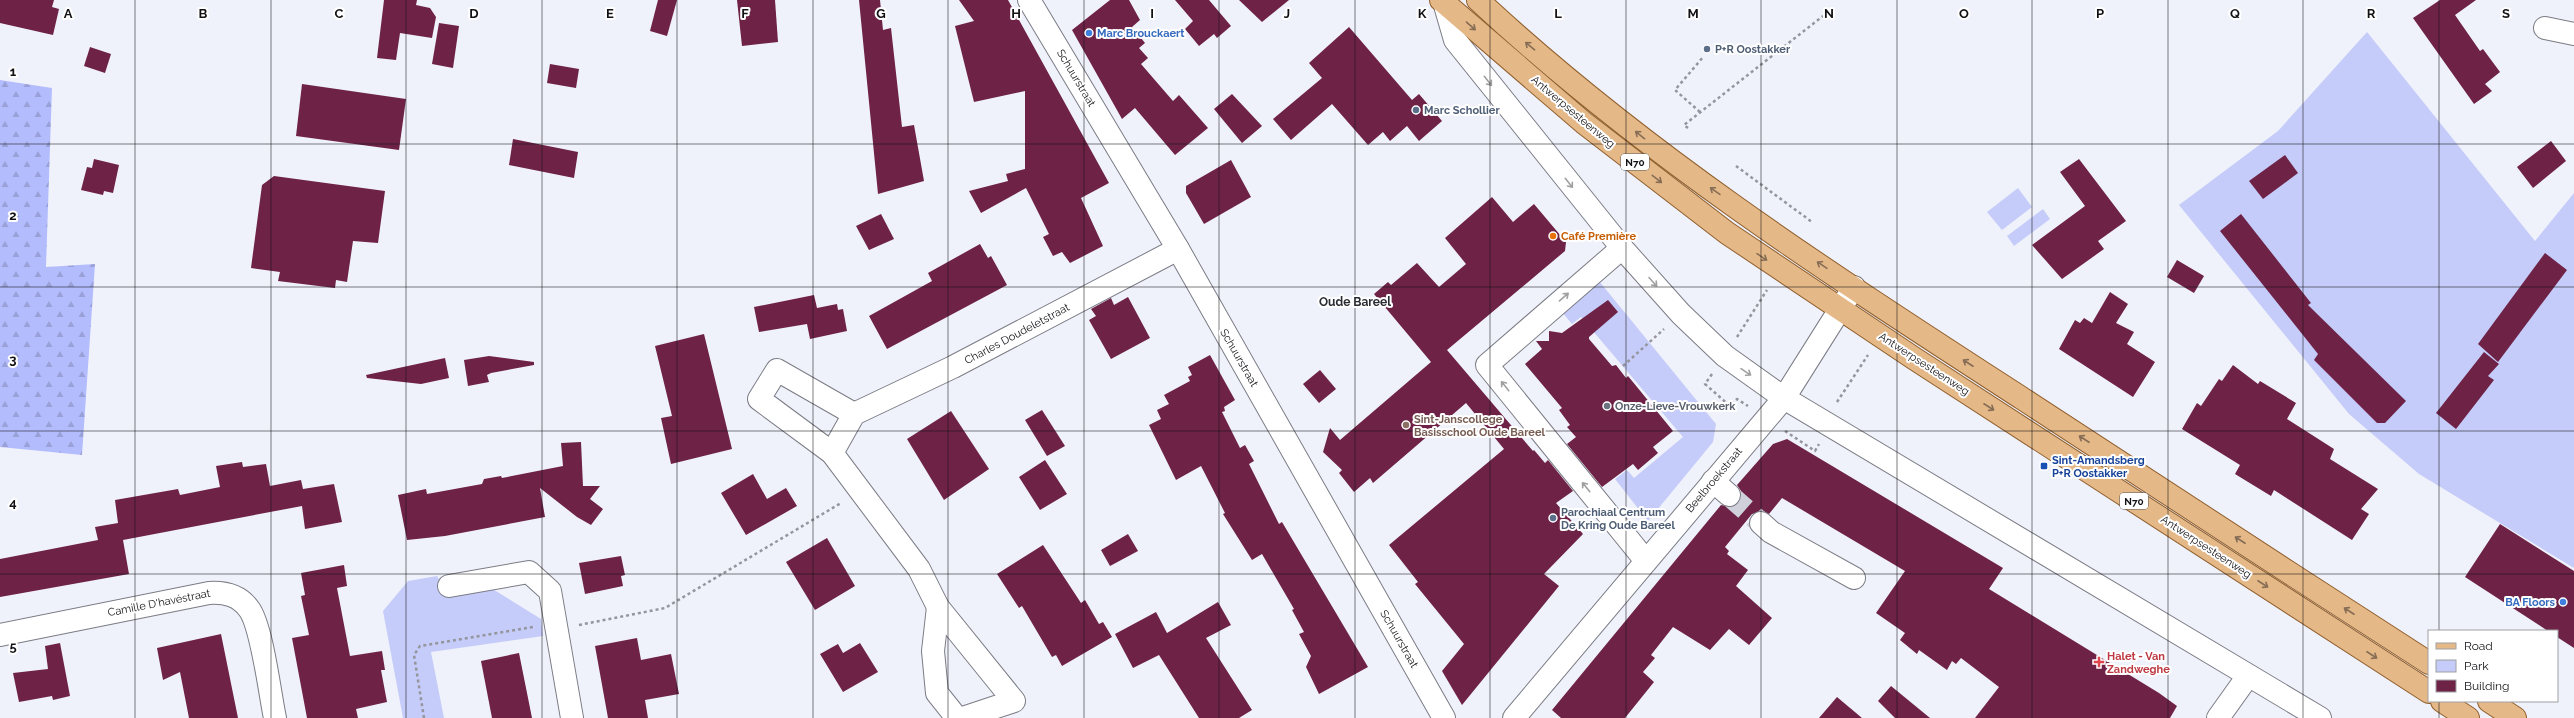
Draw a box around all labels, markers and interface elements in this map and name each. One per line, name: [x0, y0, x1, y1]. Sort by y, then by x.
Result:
text: A: [64, 6, 73, 21]
text: B: [199, 6, 208, 21]
text: C: [335, 6, 344, 21]
text: D: [469, 6, 479, 21]
text: E: [606, 6, 614, 21]
text: F: [741, 6, 749, 21]
text: G: [876, 6, 886, 21]
text: H: [1011, 6, 1021, 21]
text: I: [1150, 6, 1154, 21]
text: J: [1284, 6, 1290, 21]
text: K: [1418, 6, 1427, 21]
text: L: [1554, 6, 1562, 21]
text: M: [1687, 6, 1699, 21]
text: N: [1824, 6, 1834, 21]
text: O: [1959, 6, 1969, 21]
text: P: [2096, 6, 2104, 21]
text: Q: [2230, 6, 2240, 21]
text: R: [2367, 6, 2376, 21]
text: S: [2502, 6, 2510, 21]
one-way arrow: [1465, 21, 1476, 30]
place label: Marc Brouckaert: [1097, 27, 1185, 40]
marker: Marc Brouckaert: [1084, 28, 1094, 38]
one-way arrow: [1524, 41, 1535, 50]
place label: P+R Oostakker: [1715, 43, 1791, 56]
marker: P+R Oostakker: [1702, 44, 1712, 54]
street label: Schuurstraat: [1054, 47, 1098, 109]
text: 1: [10, 64, 17, 79]
street label: Antwerpsesteenweg: [1529, 73, 1617, 151]
one-way arrow: [1484, 76, 1492, 87]
place label: Marc Schollier: [1424, 104, 1500, 117]
marker: Marc Schollier: [1411, 105, 1421, 115]
one-way arrow: [1635, 131, 1646, 140]
road number: N70: [1621, 154, 1649, 170]
one-way arrow: [1652, 175, 1663, 184]
one-way arrow: [1564, 177, 1573, 188]
one-way arrow: [1709, 187, 1720, 195]
text: 2: [9, 208, 17, 223]
place label: Café Première: [1561, 230, 1637, 243]
marker: Café Première: [1548, 231, 1558, 241]
one-way arrow: [1756, 253, 1767, 261]
one-way arrow: [1817, 261, 1828, 269]
one-way arrow: [1648, 277, 1657, 288]
one-way arrow: [1559, 293, 1570, 302]
district label: Oude Bareel: [1319, 295, 1391, 309]
street label: Charles Doudeletstraat: [962, 301, 1072, 367]
street label: Schuurstraat: [1217, 327, 1261, 389]
street label: Antwerpsesteenweg: [1876, 330, 1972, 398]
text: 3: [9, 352, 17, 367]
one-way arrow: [1963, 359, 1974, 367]
one-way arrow: [1740, 368, 1751, 376]
one-way arrow: [1500, 381, 1509, 392]
place label: Onze-Lieve-Vrouwkerk: [1615, 400, 1736, 413]
marker: Onze-Lieve-Vrouwkerk: [1602, 401, 1612, 411]
one-way arrow: [1983, 403, 1995, 411]
place label: Sint-Janscollege Basisschool Oude Bareel: [1414, 413, 1546, 439]
marker: Sint-Janscollege Basisschool Oude Bareel: [1401, 420, 1411, 430]
one-way arrow: [2079, 435, 2090, 443]
street label: Beelbroekstraat: [1683, 445, 1745, 515]
place label: Sint-Amandsberg P+R Oostakker: [2052, 454, 2145, 480]
marker: Sint-Amandsberg P+R Oostakker: [2039, 461, 2049, 471]
one-way arrow: [1582, 482, 1591, 493]
road number: N70: [2120, 493, 2148, 509]
text: 4: [9, 495, 17, 510]
place label: Parochiaal Centrum De Kring Oude Bareel: [1561, 506, 1675, 532]
marker: Parochiaal Centrum De Kring Oude Bareel: [1548, 513, 1558, 523]
street label: Antwerpsesteenweg: [2158, 513, 2254, 581]
one-way arrow: [2234, 536, 2246, 544]
one-way arrow: [2257, 580, 2268, 588]
street label: Camille D'havéstraat: [107, 587, 212, 619]
place label: BA Floors: [2505, 596, 2556, 609]
marker: BA Floors: [2558, 597, 2568, 607]
one-way arrow: [2343, 607, 2355, 615]
street label: Schuurstraat: [1377, 608, 1421, 670]
legend: [2428, 630, 2558, 702]
text: 5: [9, 639, 17, 654]
text: Road: [2464, 639, 2493, 653]
place label: Halet - Van Zandweghe: [2107, 650, 2170, 676]
one-way arrow: [2366, 651, 2377, 659]
marker: Halet - Van Zandweghe: [2094, 657, 2104, 667]
text: Park: [2464, 659, 2489, 673]
text: Building: [2464, 679, 2510, 693]

